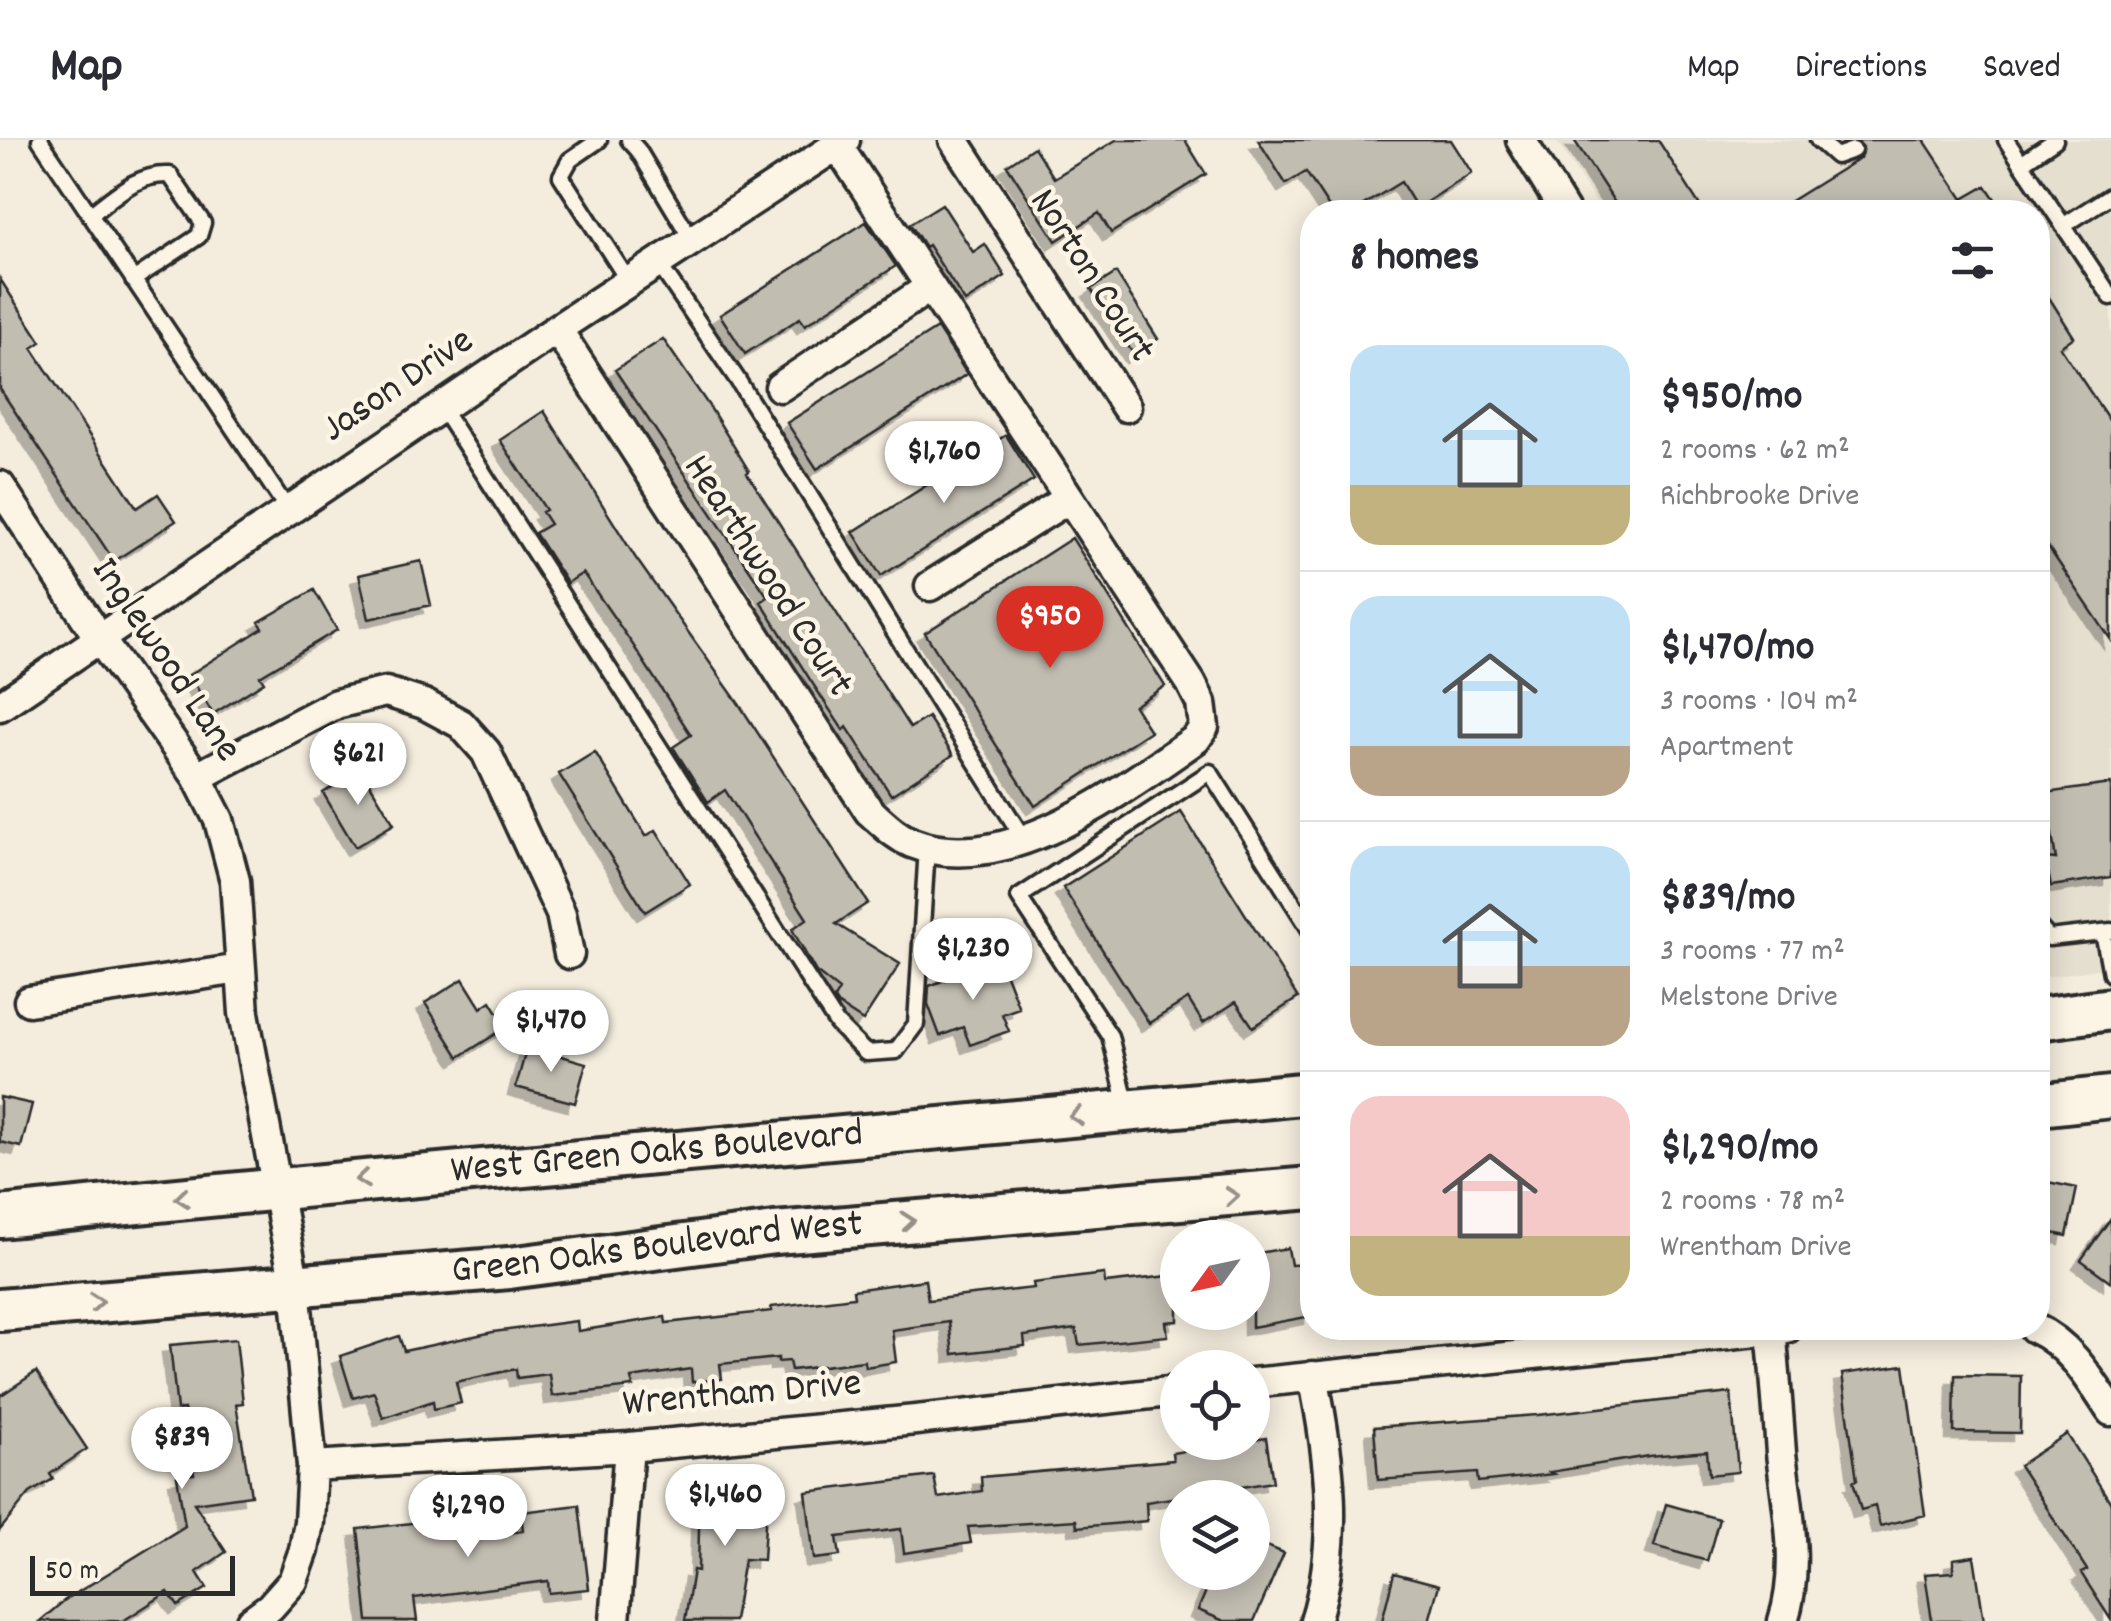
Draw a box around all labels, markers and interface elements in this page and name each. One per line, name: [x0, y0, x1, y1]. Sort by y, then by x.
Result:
text: Map: [50, 35, 123, 104]
text: Map: [1687, 44, 1740, 94]
text: Directions: [1795, 44, 1928, 94]
text: Saved: [1983, 44, 2061, 94]
street label: Norton Court: [1012, 179, 1168, 375]
text: 8 homes: [1350, 230, 1479, 290]
icon: filters: [1945, 233, 2000, 288]
street label: Jason Drive: [311, 315, 487, 459]
text: $950/mo: [1660, 369, 1802, 429]
icon: home: [1430, 385, 1550, 505]
pin: $1,760: [863, 421, 1025, 506]
text: 2 rooms · 62 m²: [1660, 429, 1850, 475]
text: $1,760: [907, 430, 981, 476]
street label: Hearthwood Court: [666, 445, 866, 709]
text: Richbrooke Drive: [1660, 475, 1859, 521]
street label: Inglewood Lane: [74, 547, 254, 775]
pin: $950: [991, 586, 1109, 671]
text: $950: [1018, 595, 1082, 641]
text: $1,470/mo: [1660, 620, 1814, 680]
icon: home: [1430, 636, 1550, 756]
text: 3 rooms · 104 m²: [1660, 680, 1858, 726]
pin: $621: [299, 723, 417, 808]
text: Apartment: [1660, 726, 1794, 772]
text: $621: [332, 732, 384, 778]
text: $839/mo: [1660, 870, 1796, 930]
icon: home: [1430, 886, 1550, 1006]
pin: $1,230: [892, 918, 1054, 1003]
text: $1,230: [936, 927, 1010, 973]
text: 3 rooms · 77 m²: [1660, 930, 1845, 976]
text: Melstone Drive: [1660, 976, 1838, 1022]
pin: $1,470: [470, 990, 632, 1075]
text: $1,470: [515, 999, 587, 1045]
one-way arrow: [1068, 1105, 1084, 1127]
street label: West Green Oaks Boulevard: [448, 1107, 866, 1201]
text: $1,290/mo: [1660, 1120, 1818, 1180]
icon: home: [1430, 1136, 1550, 1256]
one-way arrow: [354, 1168, 370, 1189]
text: 2 rooms · 78 m²: [1660, 1180, 1845, 1226]
one-way arrow: [1224, 1185, 1240, 1207]
one-way arrow: [173, 1187, 189, 1208]
street label: Green Oaks Boulevard West: [449, 1197, 865, 1301]
one-way arrow: [900, 1210, 916, 1232]
north arrow: [1160, 1220, 1270, 1330]
map controls: [1160, 1220, 1270, 1590]
text: Wrentham Drive: [1660, 1226, 1852, 1272]
one-way arrow: [90, 1292, 106, 1314]
button: locate: [1160, 1350, 1270, 1460]
street label: Wrentham Drive: [620, 1357, 864, 1435]
pin: $839: [123, 1407, 241, 1492]
text: $839: [153, 1416, 211, 1462]
pin: $1,460: [644, 1464, 806, 1549]
text: $1,460: [687, 1473, 763, 1519]
pin: $1,290: [387, 1475, 549, 1560]
button: layers: [1160, 1480, 1270, 1590]
text: $1,290: [430, 1484, 506, 1530]
scale bar: [30, 1551, 235, 1596]
text: 50 m: [45, 1553, 99, 1593]

